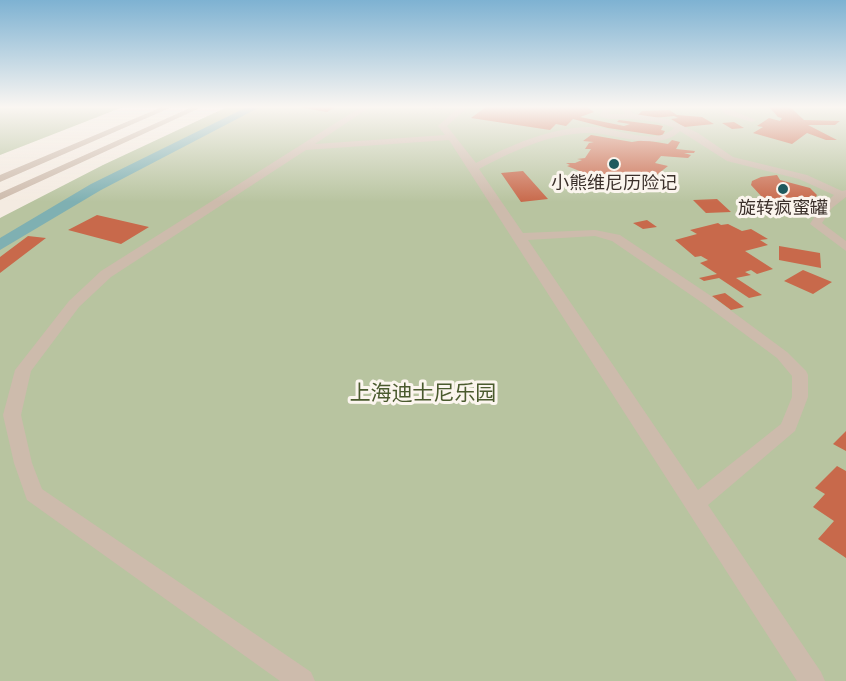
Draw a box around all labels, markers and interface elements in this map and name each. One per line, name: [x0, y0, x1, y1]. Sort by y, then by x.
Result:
marker: 小熊维尼历险记: [607, 157, 621, 171]
place label: 小熊维尼历险记: [551, 173, 677, 195]
marker: 旋转疯蜜罐: [776, 182, 790, 196]
place label: 旋转疯蜜罐: [738, 198, 828, 220]
park label: 上海迪士尼乐园: [350, 381, 496, 407]

